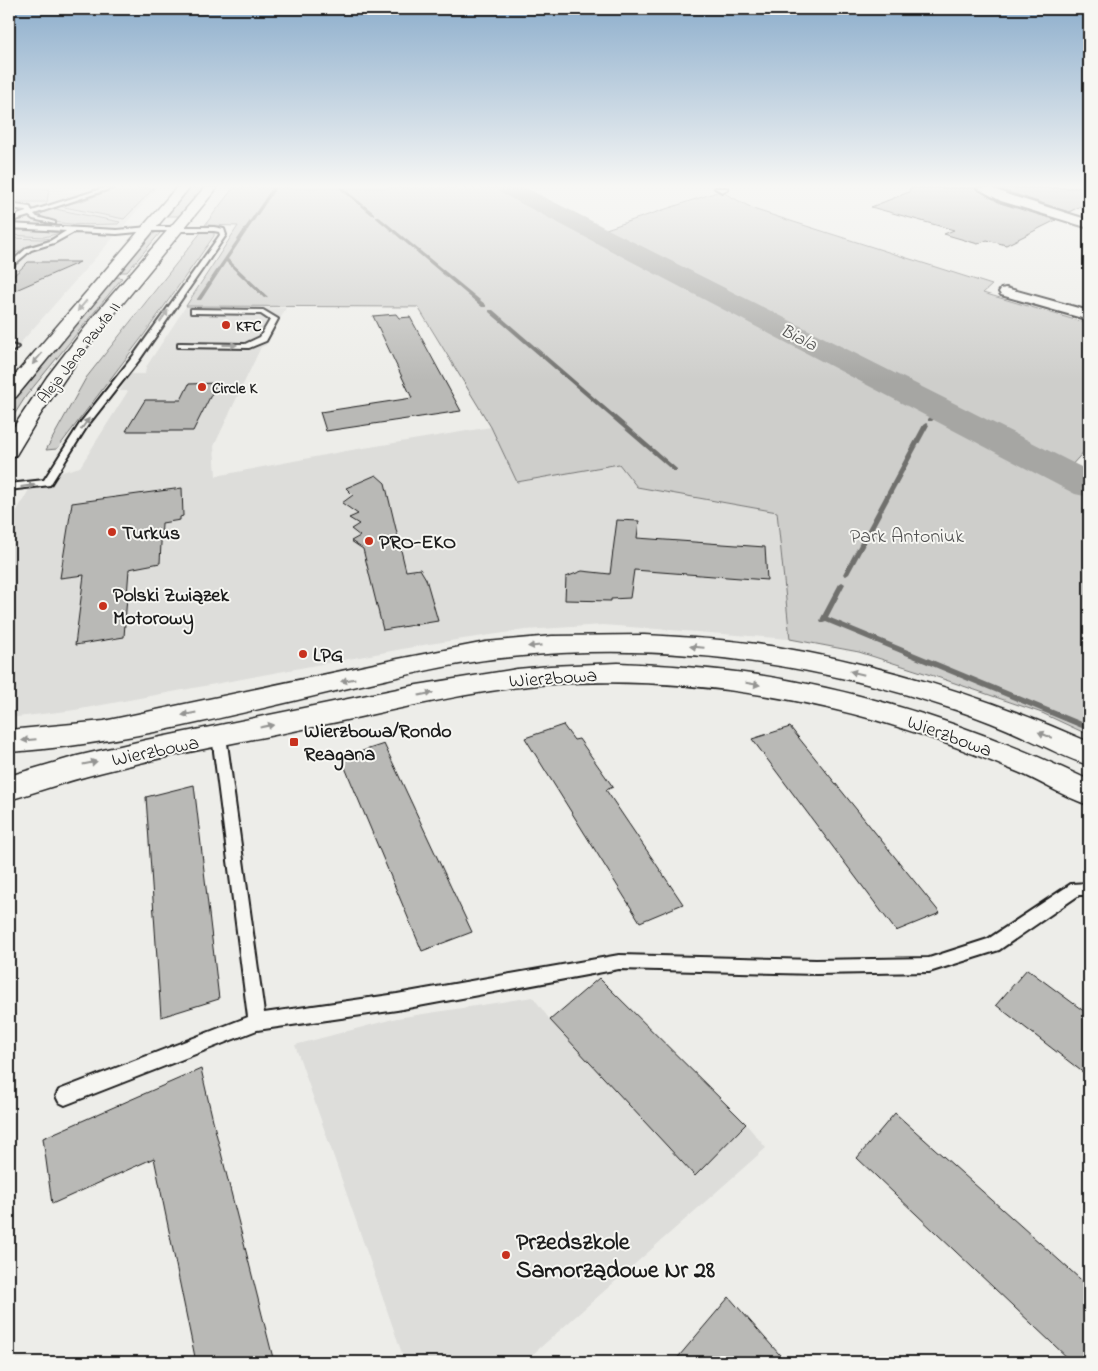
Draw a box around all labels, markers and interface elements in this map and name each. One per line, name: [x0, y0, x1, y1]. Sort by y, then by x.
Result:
street label: Aleja Jana Pawła II: [32, 297, 127, 409]
one-way arrow: [76, 299, 87, 312]
one-way arrow: [159, 310, 169, 323]
place label: KFC: [236, 315, 262, 339]
marker: KFC: [220, 319, 232, 331]
water label: Biala: [775, 319, 821, 359]
one-way arrow: [222, 342, 238, 350]
one-way arrow: [32, 353, 43, 365]
place label: Circle K: [212, 377, 259, 401]
marker: Circle K: [196, 381, 208, 393]
one-way arrow: [79, 418, 90, 431]
one-way arrow: [20, 482, 36, 490]
place label: Turkus: [122, 520, 180, 549]
park label: Park Antoniuk: [850, 523, 964, 552]
marker: Turkus: [106, 526, 118, 538]
place label: PRO-EKO: [379, 529, 456, 558]
marker: PRO-EKO: [363, 535, 375, 547]
place label: Polski Związek Motorowy: [113, 582, 230, 635]
marker: Polski Związek Motorowy: [97, 600, 109, 612]
place label: LPG: [313, 642, 344, 671]
one-way arrow: [527, 642, 543, 650]
one-way arrow: [689, 643, 705, 651]
marker: LPG: [297, 648, 309, 660]
street label: Wierzbowa: [508, 662, 598, 697]
one-way arrow: [850, 669, 865, 677]
one-way arrow: [341, 676, 356, 684]
one-way arrow: [746, 680, 762, 688]
one-way arrow: [419, 690, 434, 698]
street label: Wierzbowa: [903, 709, 996, 766]
one-way arrow: [181, 710, 197, 718]
place label: Wierzbowa/Rondo Reagana: [304, 718, 452, 771]
one-way arrow: [259, 722, 275, 730]
street label: Wierzbowa: [109, 729, 202, 776]
one-way arrow: [1038, 730, 1052, 738]
one-way arrow: [21, 736, 37, 744]
marker: Wierzbowa/Rondo Reagana: [288, 736, 300, 748]
one-way arrow: [83, 759, 99, 767]
place label: Przedszkole Samorządowe Nr 28: [516, 1226, 715, 1289]
marker: Przedszkole Samorządowe Nr 28: [500, 1249, 512, 1261]

